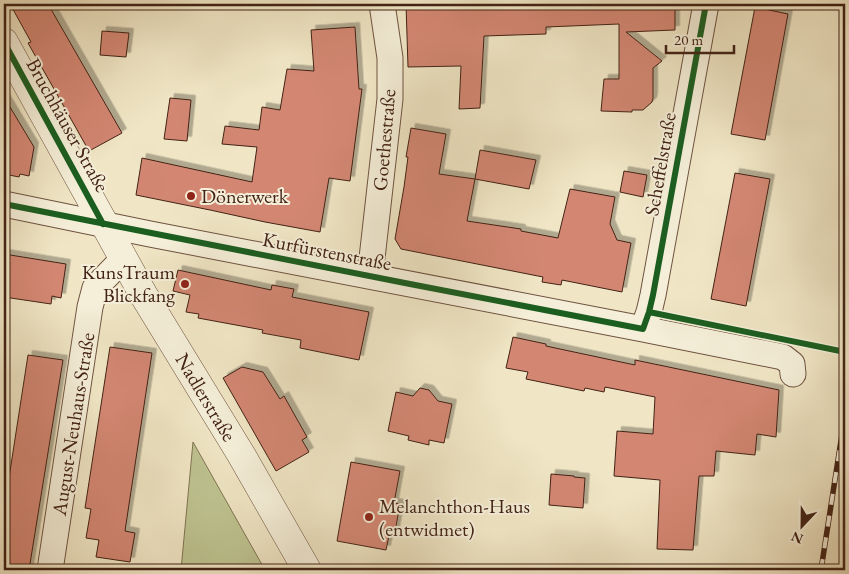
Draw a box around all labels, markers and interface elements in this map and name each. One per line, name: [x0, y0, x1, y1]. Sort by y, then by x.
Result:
scale bar: [666, 22, 734, 54]
text: 20 m: [674, 30, 703, 49]
street label: Bruchhäuser Straße: [20, 53, 116, 197]
street label: Goethestraße: [367, 88, 401, 192]
street label: Scheffelstraße: [638, 110, 682, 218]
place label: Dönerwerk: [201, 183, 289, 209]
marker: Dönerwerk: [185, 190, 197, 202]
street label: Kurfürstenstraße: [260, 226, 394, 276]
place label: KunsTraum Blickfang: [82, 259, 175, 308]
marker: KunsTraum Blickfang: [179, 278, 191, 290]
street label: August-Neuhaus-Straße: [46, 330, 100, 518]
street label: Nadlerstraße: [169, 348, 243, 446]
place label: Melanchthon-Haus (entwidmet): [379, 493, 530, 542]
north arrow: [776, 502, 826, 552]
marker: Melanchthon-Haus (entwidmet): [363, 511, 375, 523]
text: N: [788, 527, 806, 549]

